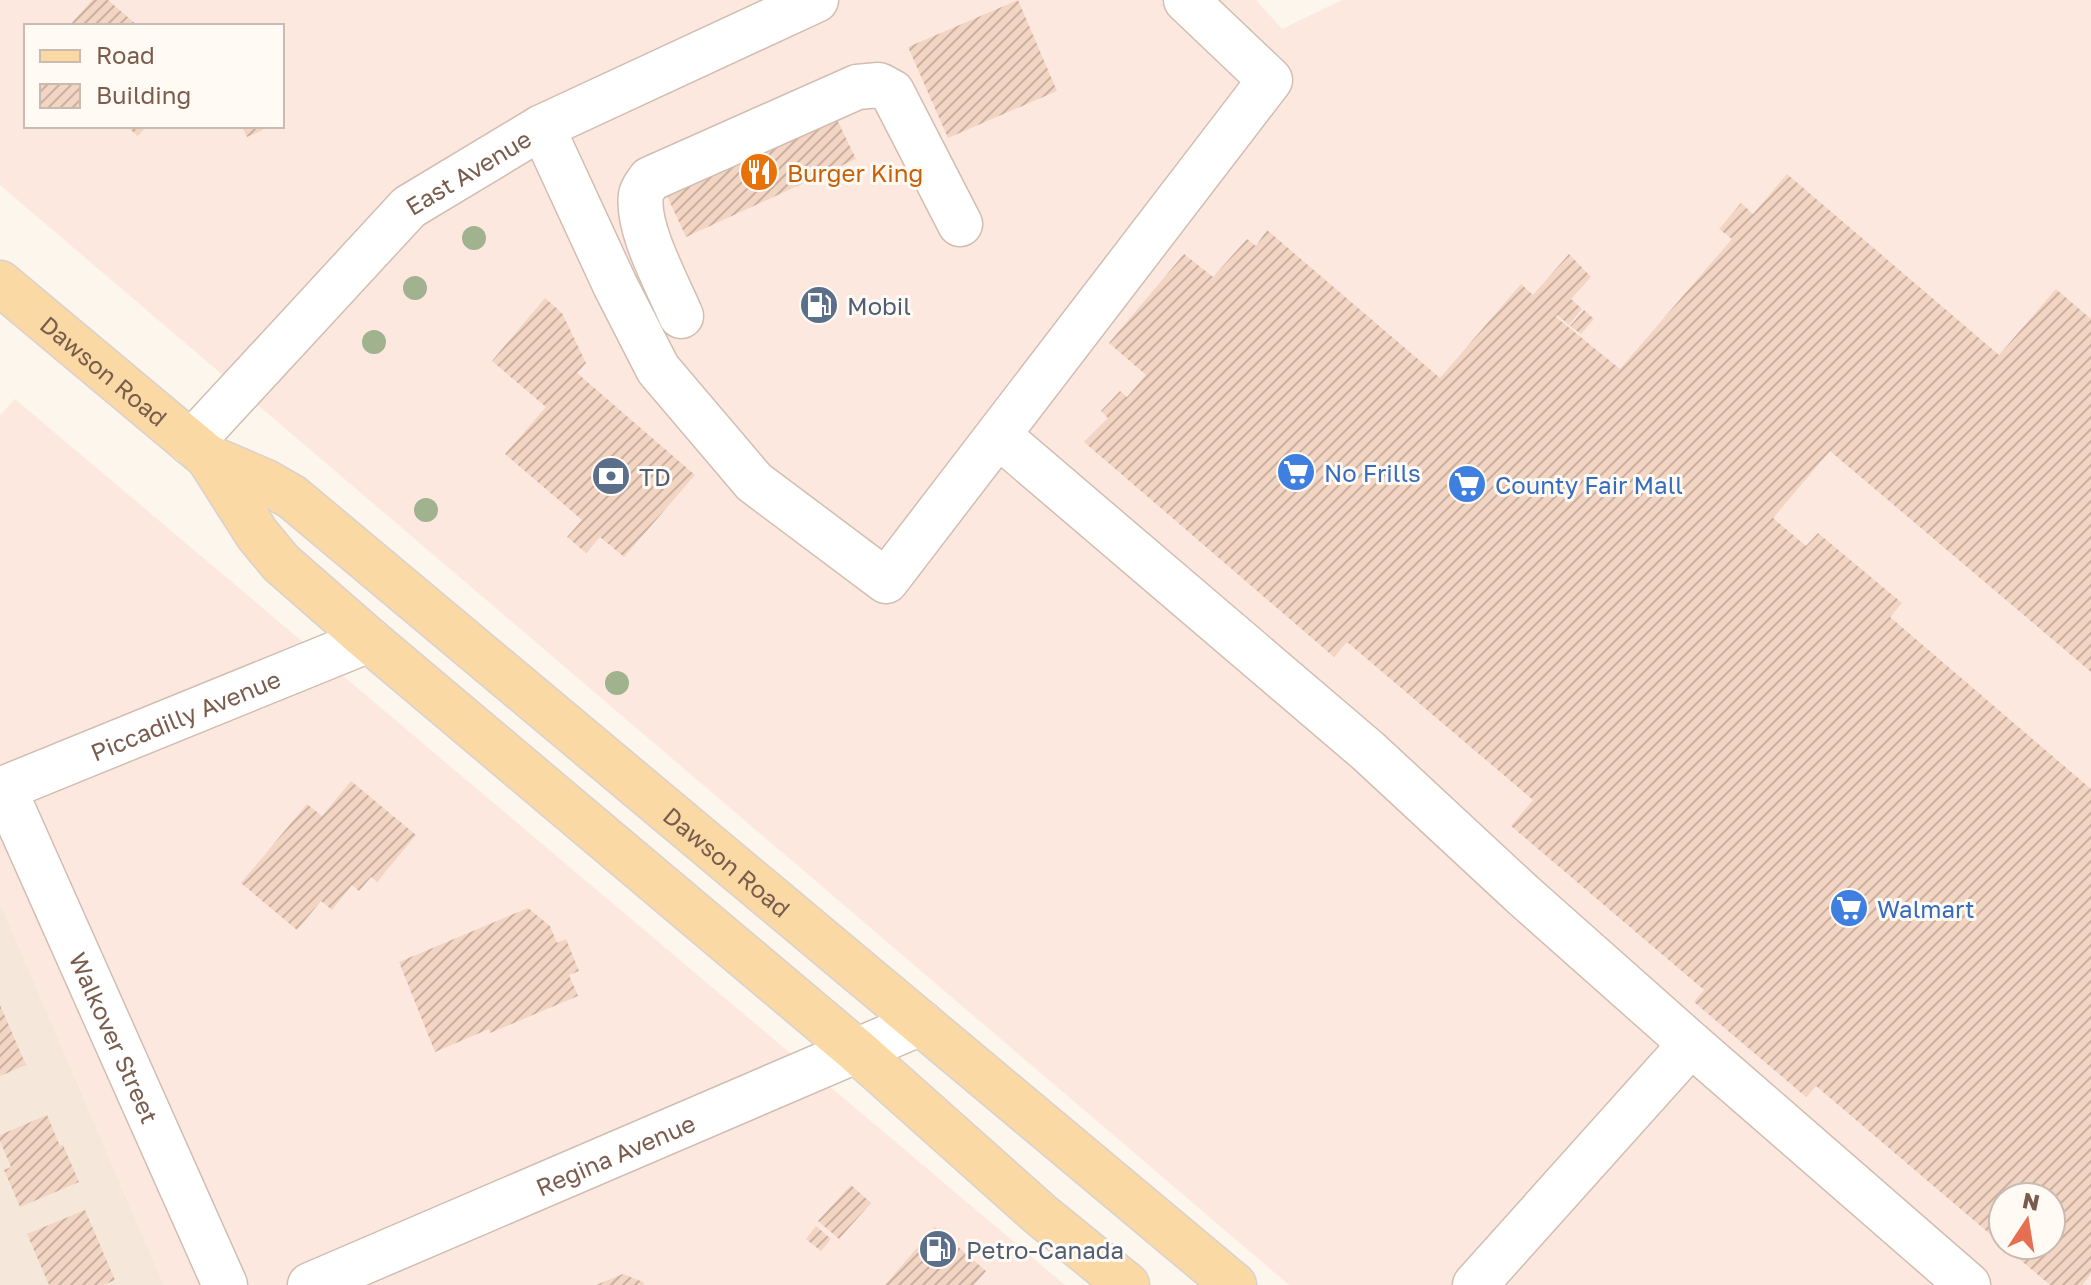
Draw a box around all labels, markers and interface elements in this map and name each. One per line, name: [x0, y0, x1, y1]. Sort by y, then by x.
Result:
legend: [24, 24, 284, 128]
text: Road: [96, 40, 155, 69]
text: Building: [96, 80, 191, 109]
street label: East Avenue: [400, 123, 536, 220]
restaurant icon: Burger King: [738, 151, 780, 193]
place label: Burger King: [787, 158, 923, 187]
fuel station icon: Mobil: [798, 284, 840, 326]
place label: Mobil: [847, 291, 911, 320]
street label: Dawson Road: [35, 309, 174, 432]
supermarket icon: No Frills: [1275, 451, 1317, 493]
bank icon: TD: [590, 455, 632, 497]
place label: No Frills: [1324, 458, 1421, 487]
place label: TD: [639, 462, 671, 491]
supermarket icon: County Fair Mall: [1446, 463, 1488, 505]
place label: County Fair Mall: [1495, 470, 1683, 499]
street label: Piccadilly Avenue: [86, 663, 284, 766]
street label: Dawson Road: [658, 800, 797, 922]
supermarket icon: Walmart: [1828, 887, 1870, 929]
place label: Walmart: [1877, 894, 1975, 923]
street label: Walkover Street: [64, 948, 165, 1127]
street label: Regina Avenue: [531, 1107, 699, 1201]
north arrow: [1987, 1181, 2067, 1261]
text: N: [2020, 1186, 2042, 1216]
fuel station icon: Petro-Canada: [917, 1228, 959, 1270]
place label: Petro-Canada: [966, 1235, 1124, 1264]

